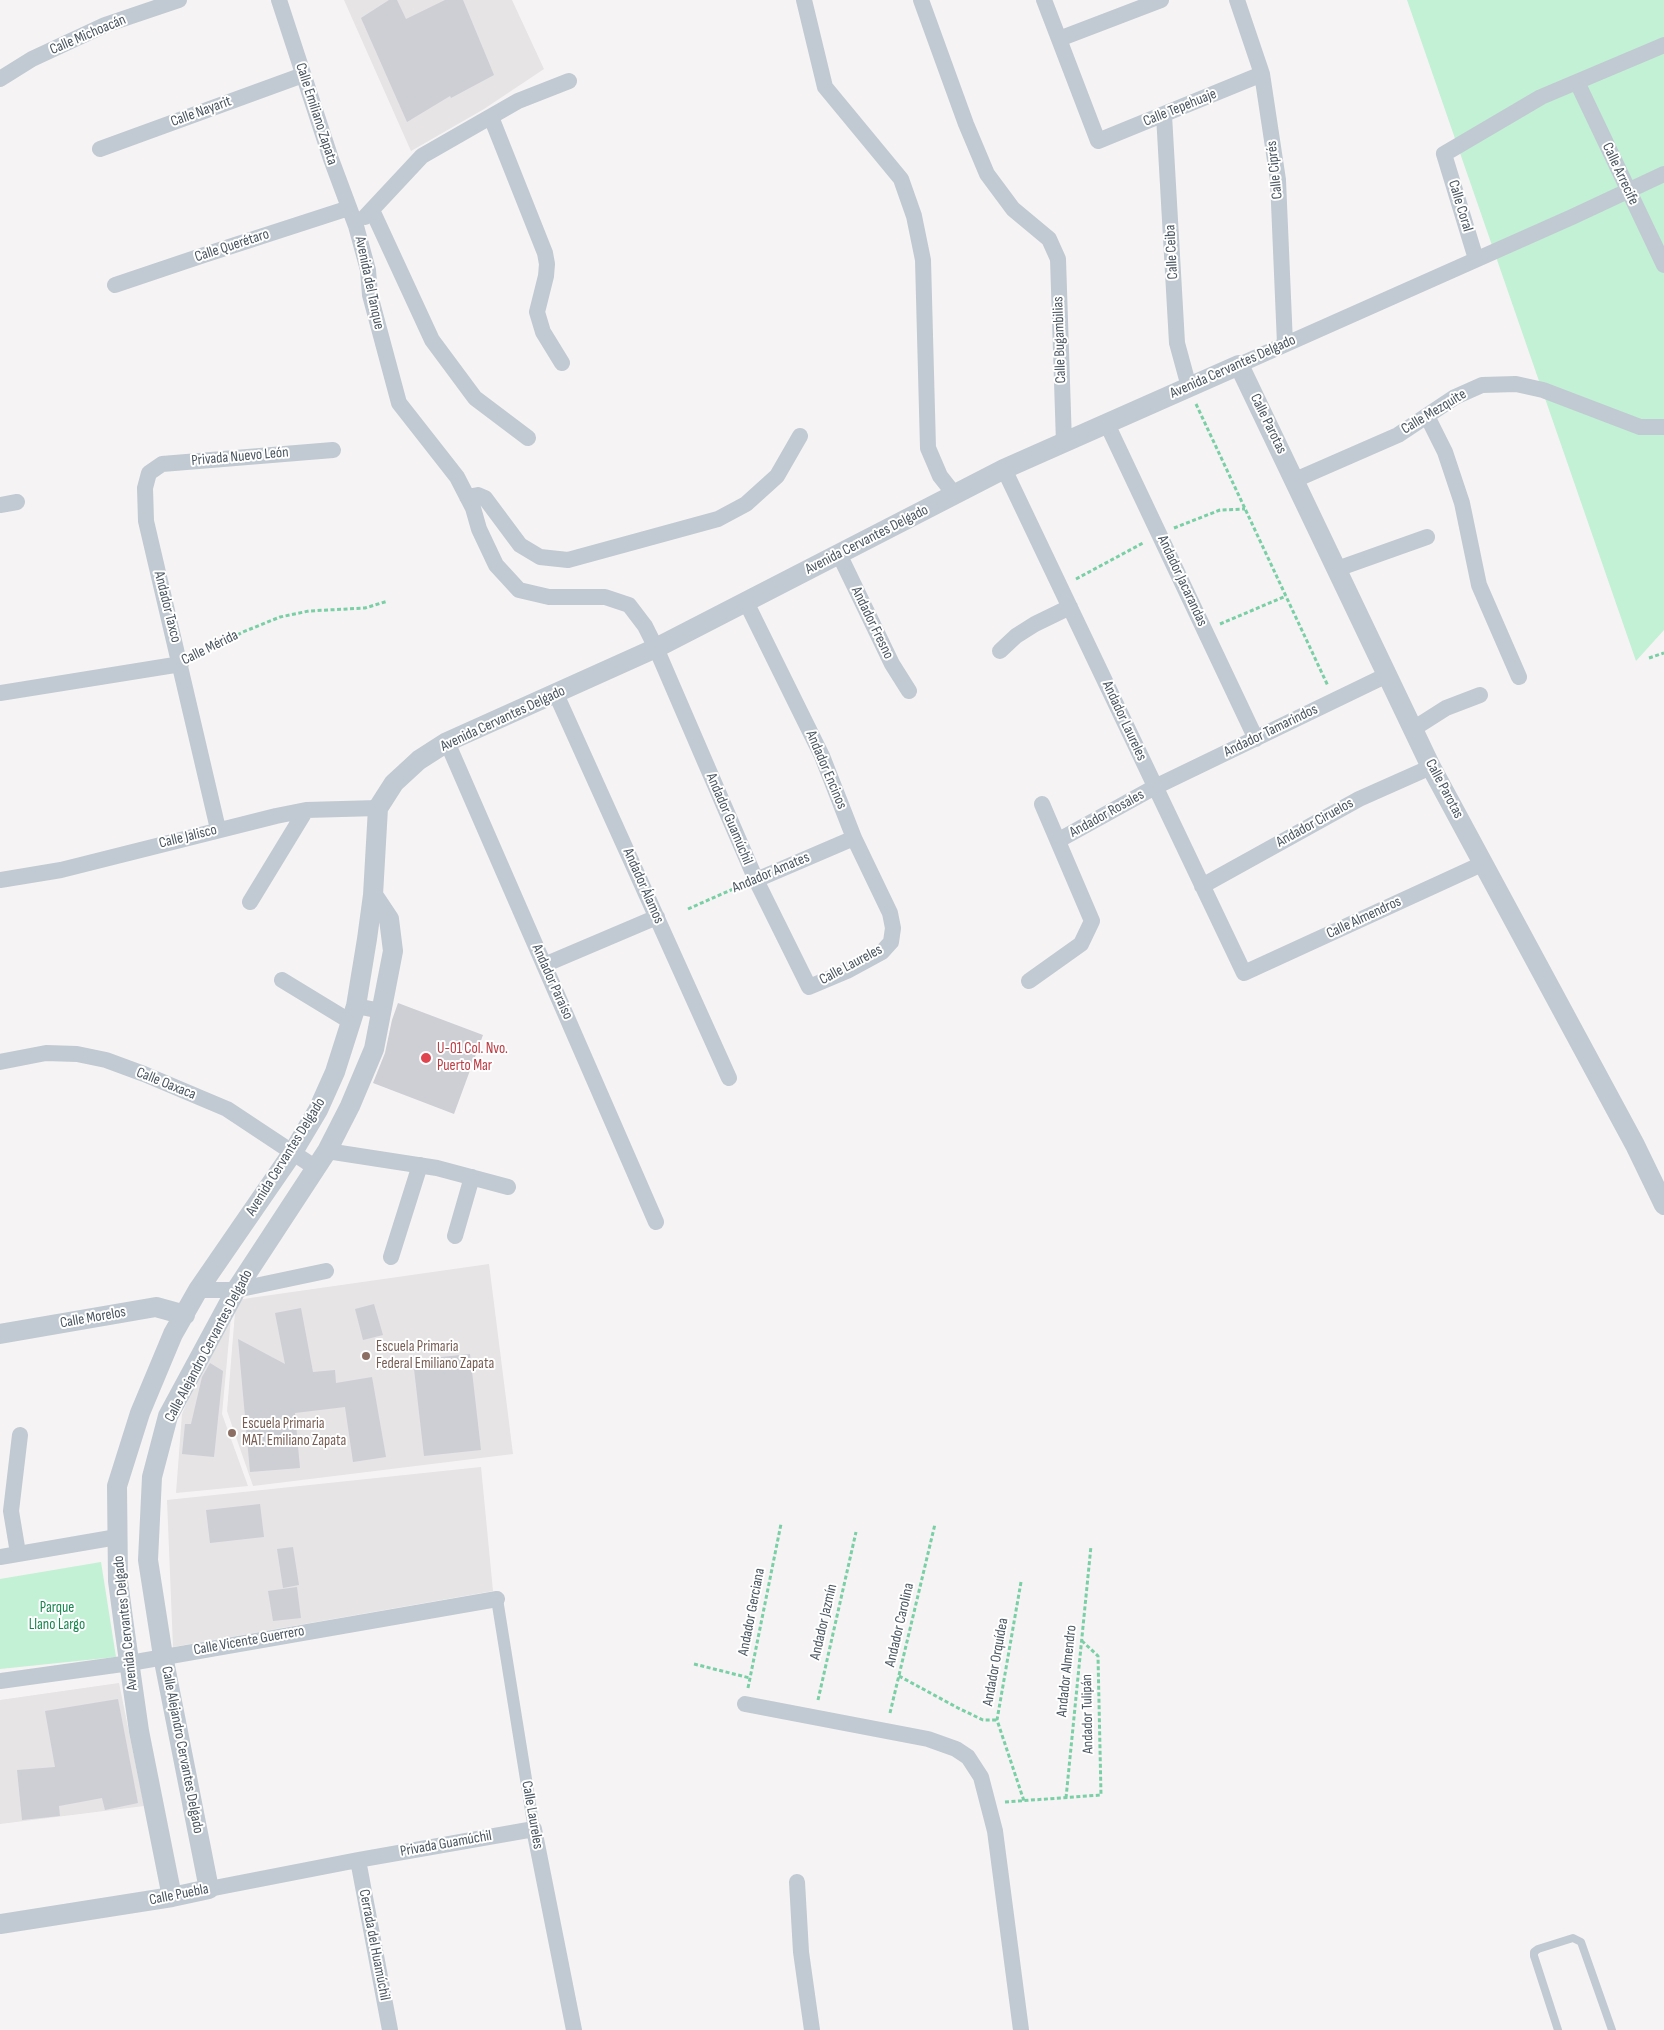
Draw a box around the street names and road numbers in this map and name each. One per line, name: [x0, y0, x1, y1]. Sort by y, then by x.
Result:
street label: Calle Michoacán: [47, 11, 129, 59]
street label: Calle Emiliano Zapata: [291, 61, 341, 167]
street label: Calle Tepehuaje: [1141, 85, 1219, 131]
street label: Calle Nayarit: [168, 93, 234, 131]
street label: Calle Ciprés: [1263, 140, 1287, 200]
street label: Calle Arrecife: [1598, 140, 1642, 208]
street label: Calle Coral: [1444, 178, 1476, 234]
street label: Calle Ceiba: [1162, 224, 1182, 280]
street label: Calle Querétaro: [193, 226, 271, 266]
street label: Avenida del Tanque: [350, 235, 388, 331]
street label: Calle Bugambilias: [1049, 296, 1071, 384]
street label: Avenida Cervantes Delgado: [1167, 331, 1299, 403]
street label: Calle Mezquite: [1398, 386, 1470, 438]
street label: Calle Parotas: [1246, 391, 1290, 457]
street label: Privada Nuevo León: [191, 444, 289, 470]
street label: Avenida Cervantes Delgado: [803, 501, 931, 579]
street label: Andador Jacarandas: [1153, 533, 1211, 629]
street label: Andador Taxco: [149, 570, 185, 644]
street label: Andador Fresno: [847, 584, 897, 662]
street label: Calle Mérida: [179, 627, 241, 669]
street label: Andador Laureles: [1098, 678, 1150, 764]
street label: Avenida Cervantes Delgado: [438, 682, 568, 756]
street label: Andador Tamarindos: [1221, 701, 1321, 761]
street label: Andador Encinos: [801, 728, 851, 812]
street label: Calle Parotas: [1421, 756, 1467, 822]
street label: Andador Guamúchil: [702, 770, 756, 868]
street label: Andador Rosales: [1067, 786, 1147, 842]
street label: Andador Ciruelos: [1273, 794, 1357, 852]
street label: Calle Jalisco: [157, 821, 219, 853]
street label: Andador Álamos: [618, 845, 668, 927]
street label: Andador Amates: [730, 849, 812, 897]
street label: Calle Almendros: [1324, 893, 1404, 943]
street label: Calle Laureles: [816, 941, 886, 989]
street label: Andador Paraíso: [527, 942, 577, 1022]
street label: Calle Oaxaca: [134, 1064, 198, 1104]
street label: Avenida Cervantes Delgado: [242, 1095, 330, 1219]
street label: Calle Alejandro Cervantes Delgado: [161, 1267, 257, 1425]
street label: Calle Morelos: [59, 1303, 127, 1333]
street label: Avenida Cervantes Delgado: [110, 1555, 142, 1691]
street label: Andador Gerciana: [735, 1567, 769, 1657]
street label: Andador Carolina: [882, 1581, 918, 1669]
street label: Andador Jazmín: [807, 1582, 841, 1662]
street label: Andador Orquídea: [979, 1617, 1013, 1707]
street label: Calle Vicente Guerrero: [192, 1622, 306, 1660]
street label: Andador Almendro: [1053, 1624, 1081, 1718]
street label: Calle Alejandro Cervantes Delgado: [157, 1665, 207, 1835]
street label: Andador Tulipán: [1078, 1674, 1098, 1754]
street label: Calle Laureles: [517, 1780, 547, 1850]
street label: Privada Guamúchil: [399, 1827, 493, 1861]
street label: Calle Puebla: [148, 1880, 210, 1910]
street label: Cerrada del Huamúchil: [354, 1888, 394, 2002]

